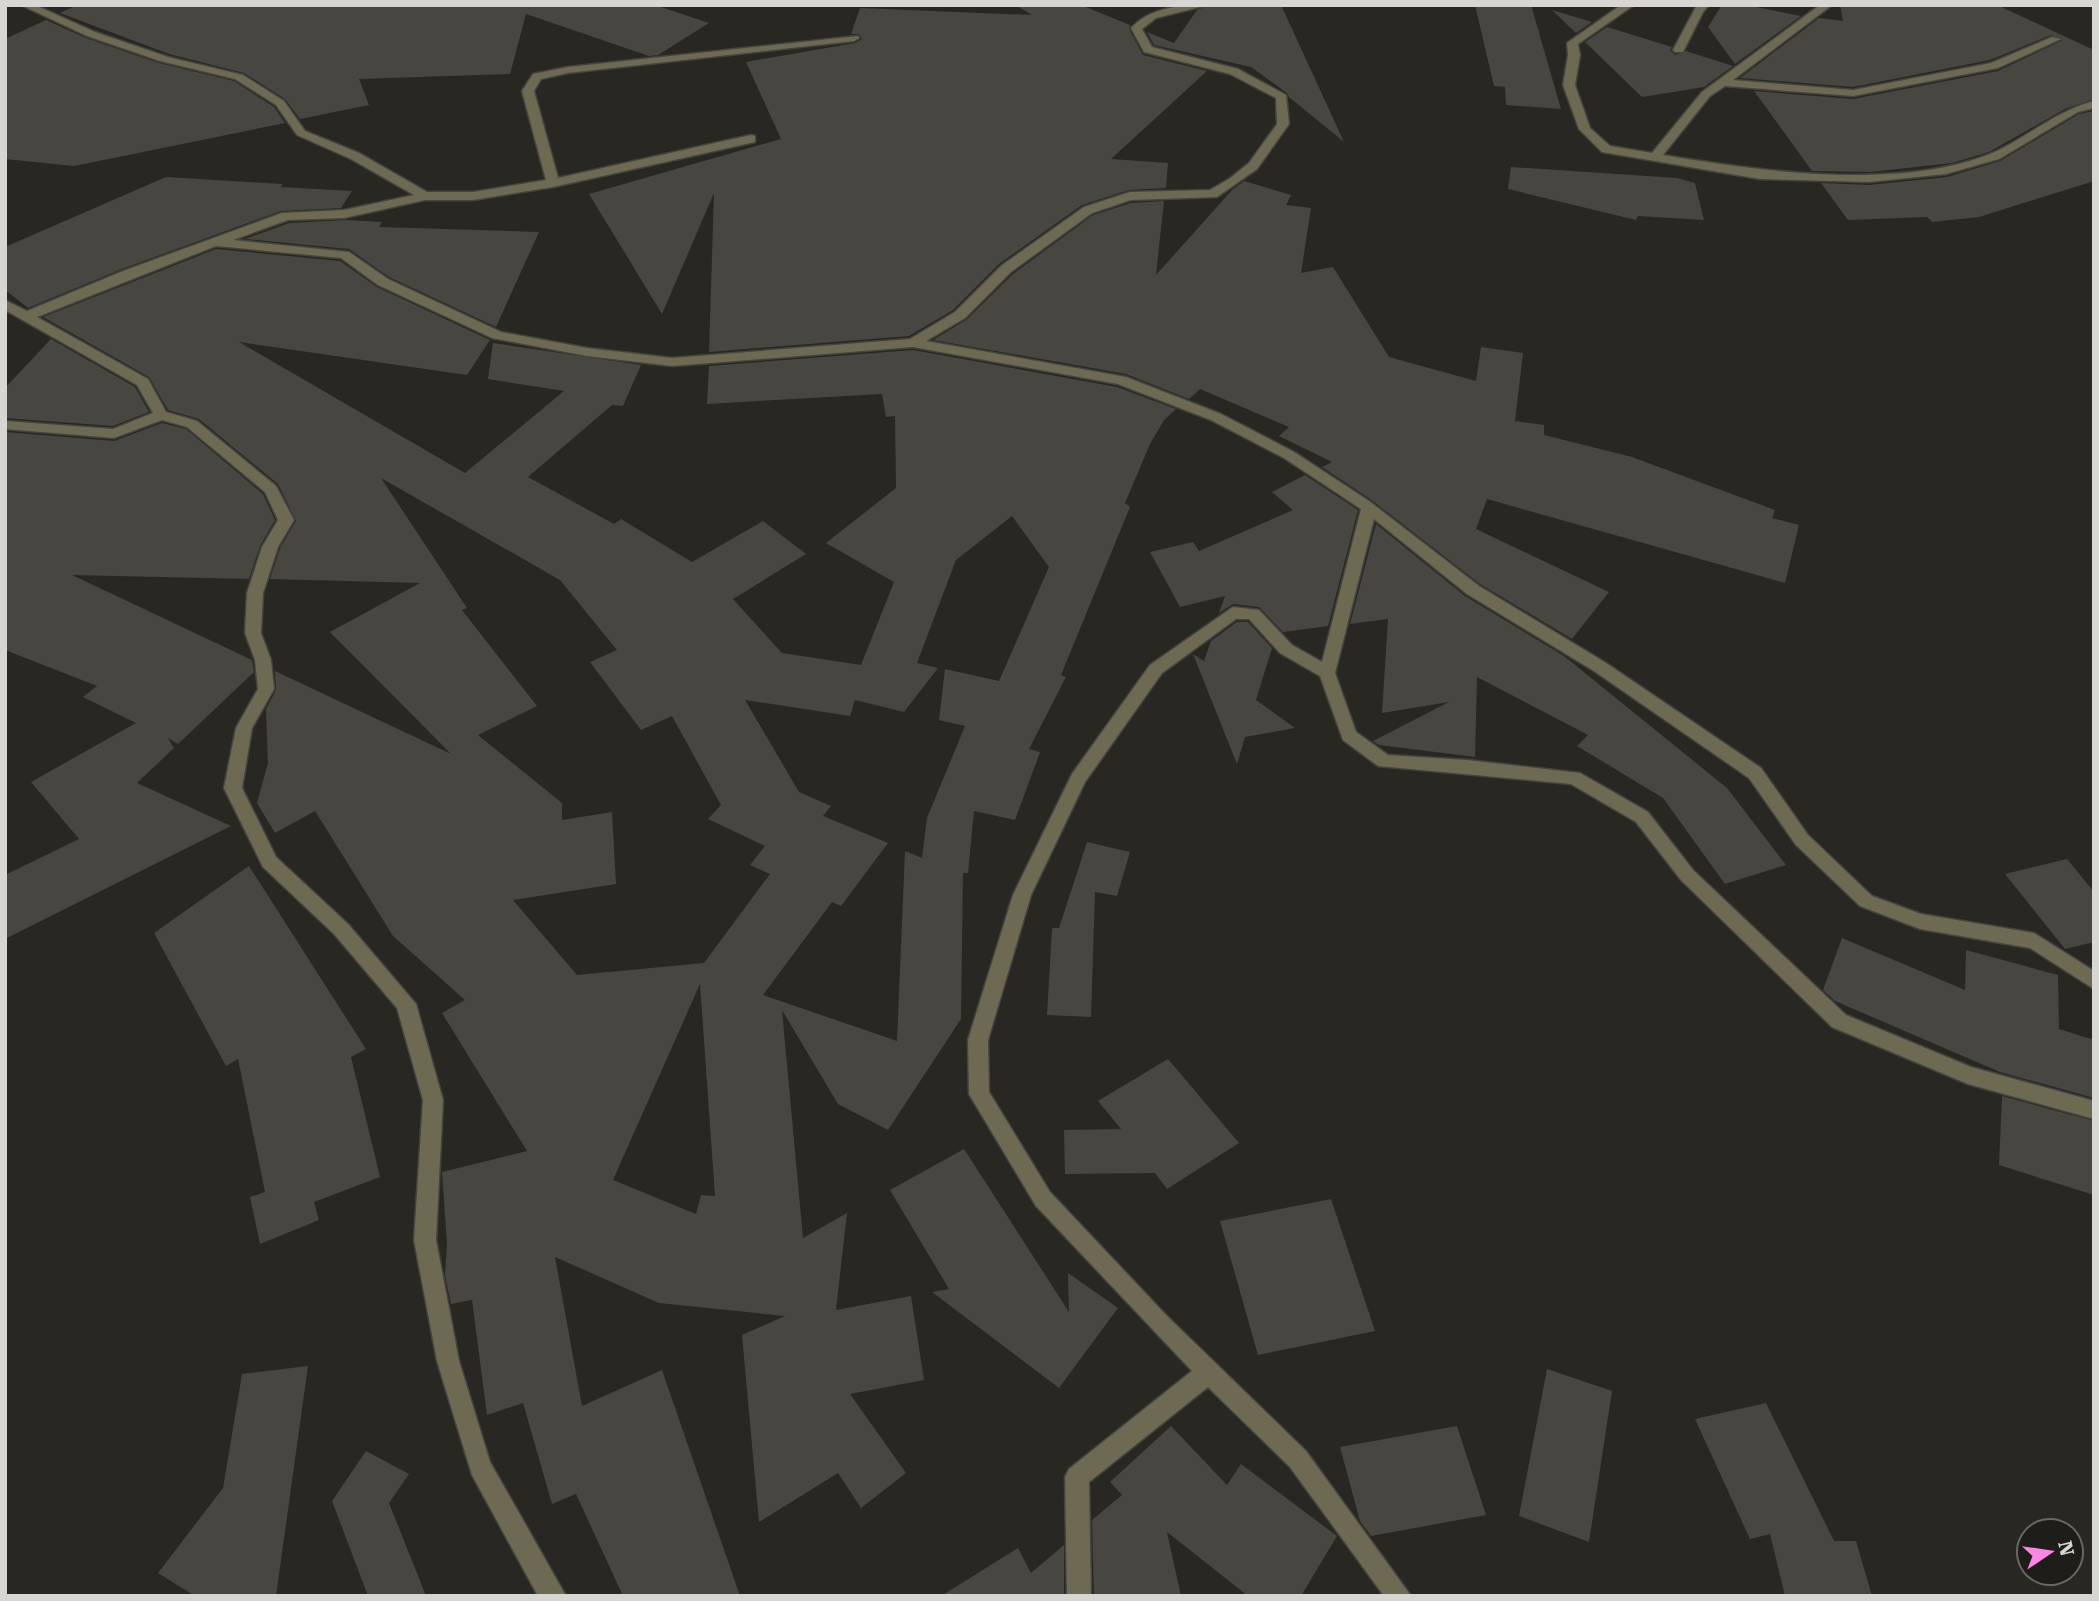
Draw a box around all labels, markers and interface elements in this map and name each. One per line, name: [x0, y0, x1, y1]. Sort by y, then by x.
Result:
north arrow: [2015, 1517, 2085, 1587]
text: N: [2053, 1539, 2079, 1558]

